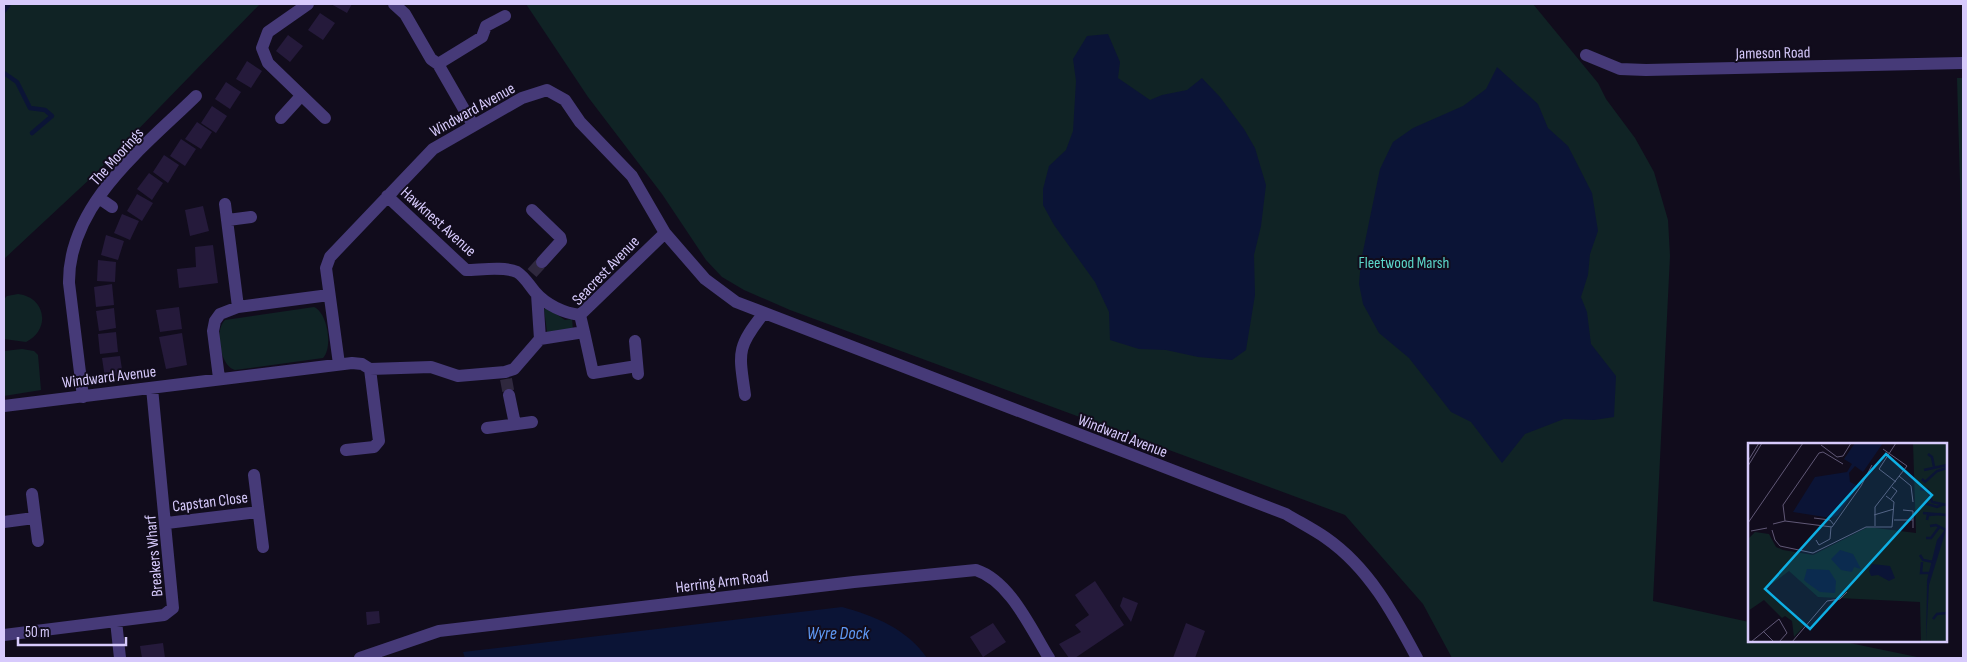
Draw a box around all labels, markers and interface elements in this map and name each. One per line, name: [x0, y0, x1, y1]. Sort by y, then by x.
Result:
street label: Jameson Road: [1735, 43, 1810, 64]
street label: Windward Avenue: [427, 79, 519, 142]
street label: The Moorings: [86, 124, 148, 190]
street label: Hawknest Avenue: [396, 183, 480, 261]
street label: Seacrest Avenue: [568, 233, 644, 310]
park label: Fleetwood Marsh: [1359, 254, 1449, 273]
street label: Windward Avenue: [61, 362, 157, 393]
street label: Windward Avenue: [1075, 411, 1170, 462]
inset map: [1748, 443, 1947, 642]
street label: Capstan Close: [171, 488, 249, 517]
street label: Breakers Wharf: [141, 514, 168, 597]
street label: Herring Arm Road: [675, 567, 770, 598]
scale bar: [18, 614, 125, 646]
text: 50 m: [25, 623, 50, 642]
water label: Wyre Dock: [807, 623, 871, 644]

